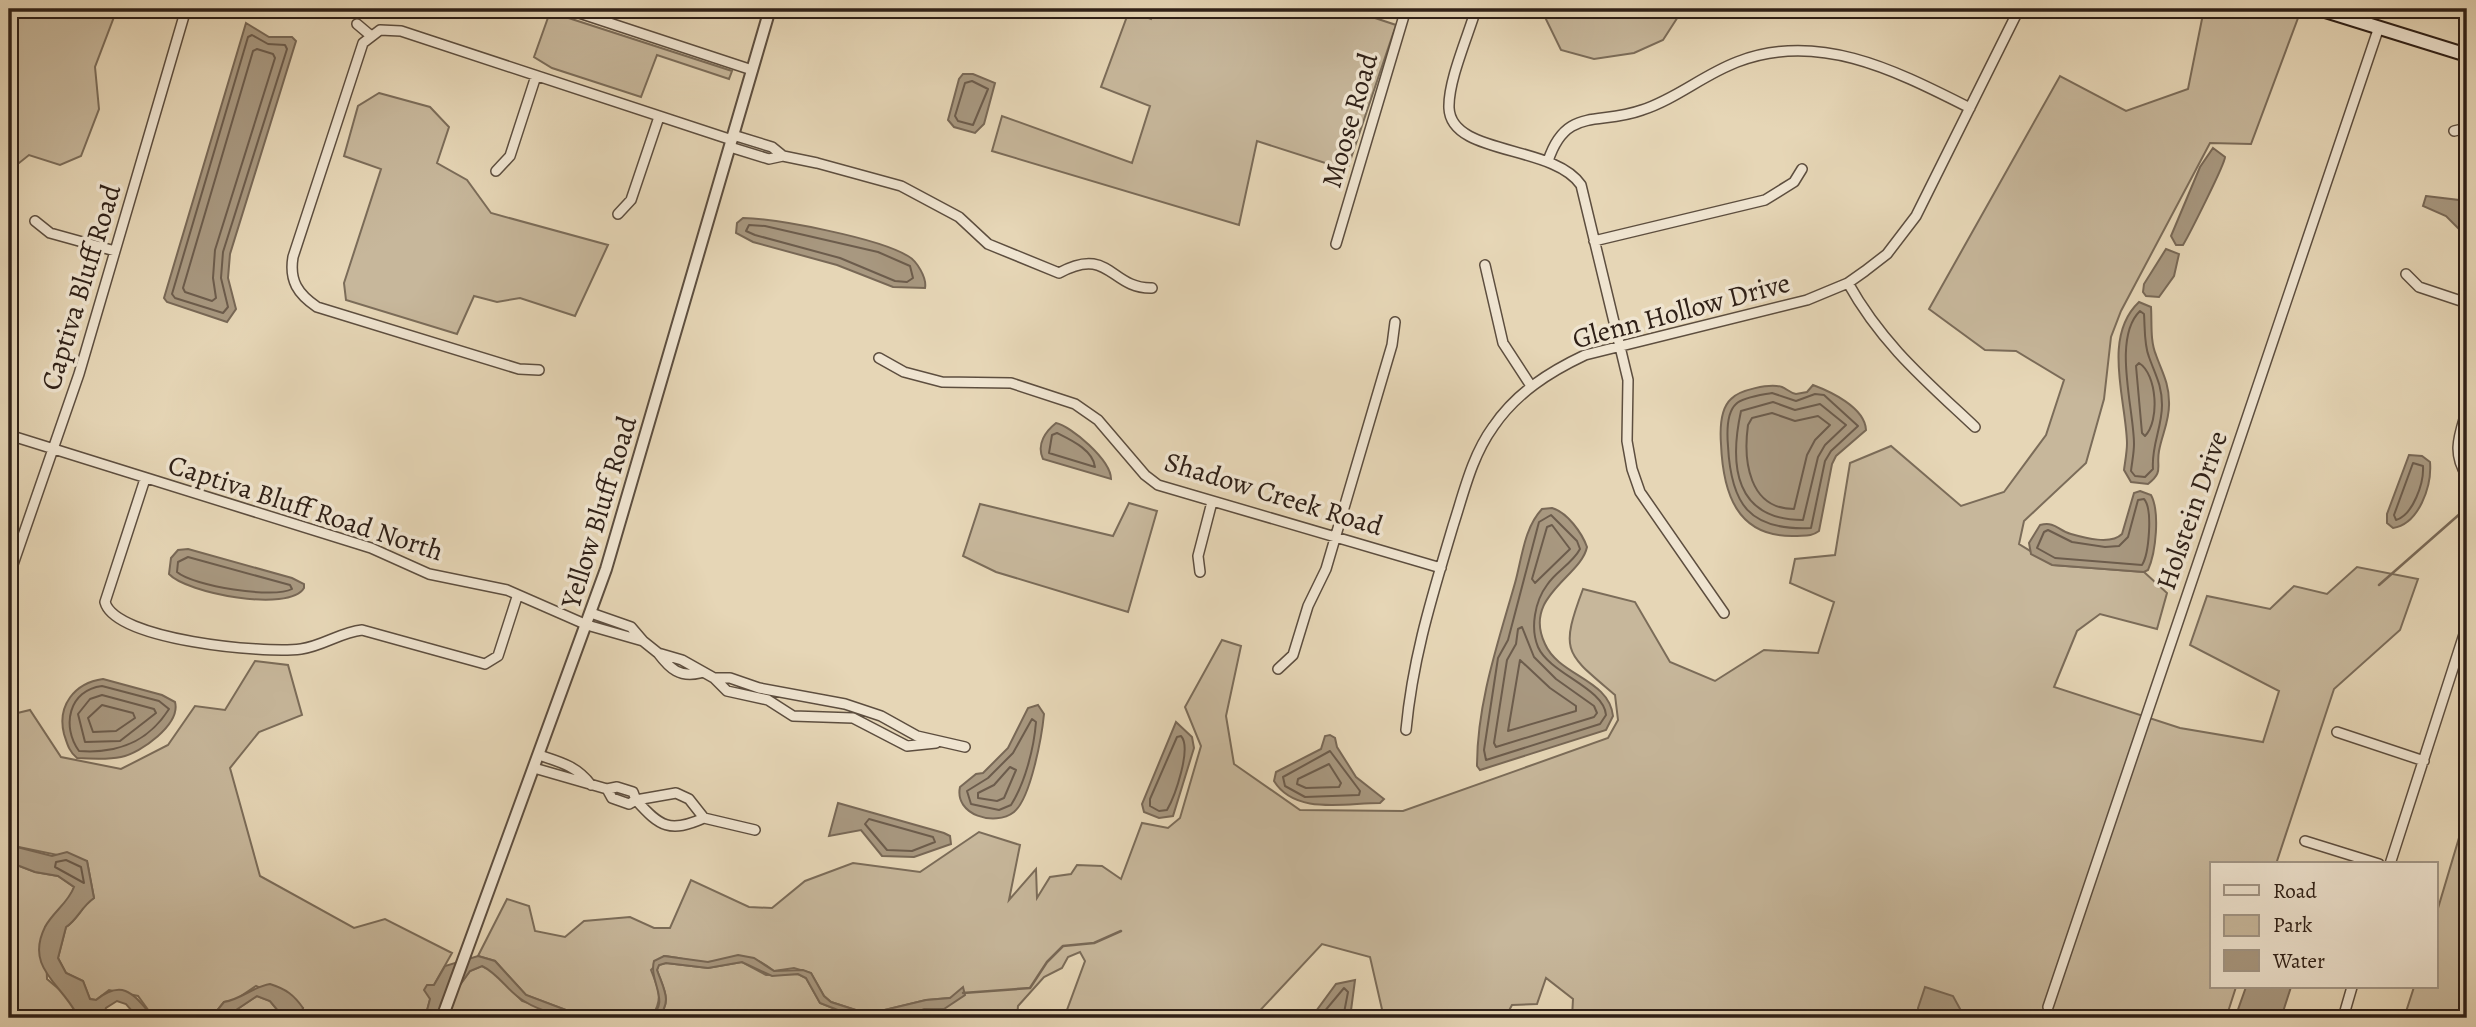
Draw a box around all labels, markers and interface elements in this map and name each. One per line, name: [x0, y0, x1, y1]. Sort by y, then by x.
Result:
street label: Moose Road: [1313, 47, 1388, 192]
street label: Captiva Bluff Road: [32, 179, 131, 395]
street label: Glenn Hollow Drive: [1568, 264, 1794, 358]
street label: Yellow Bluff Road: [551, 411, 647, 614]
street label: Holstein Drive: [2147, 426, 2237, 595]
street label: Shadow Creek Road: [1160, 443, 1389, 546]
street label: Captiva Bluff Road North: [163, 445, 448, 570]
legend: [2210, 862, 2438, 988]
text: Road: [2273, 877, 2317, 905]
text: Park: [2273, 911, 2313, 939]
text: Water: [2272, 947, 2325, 975]

